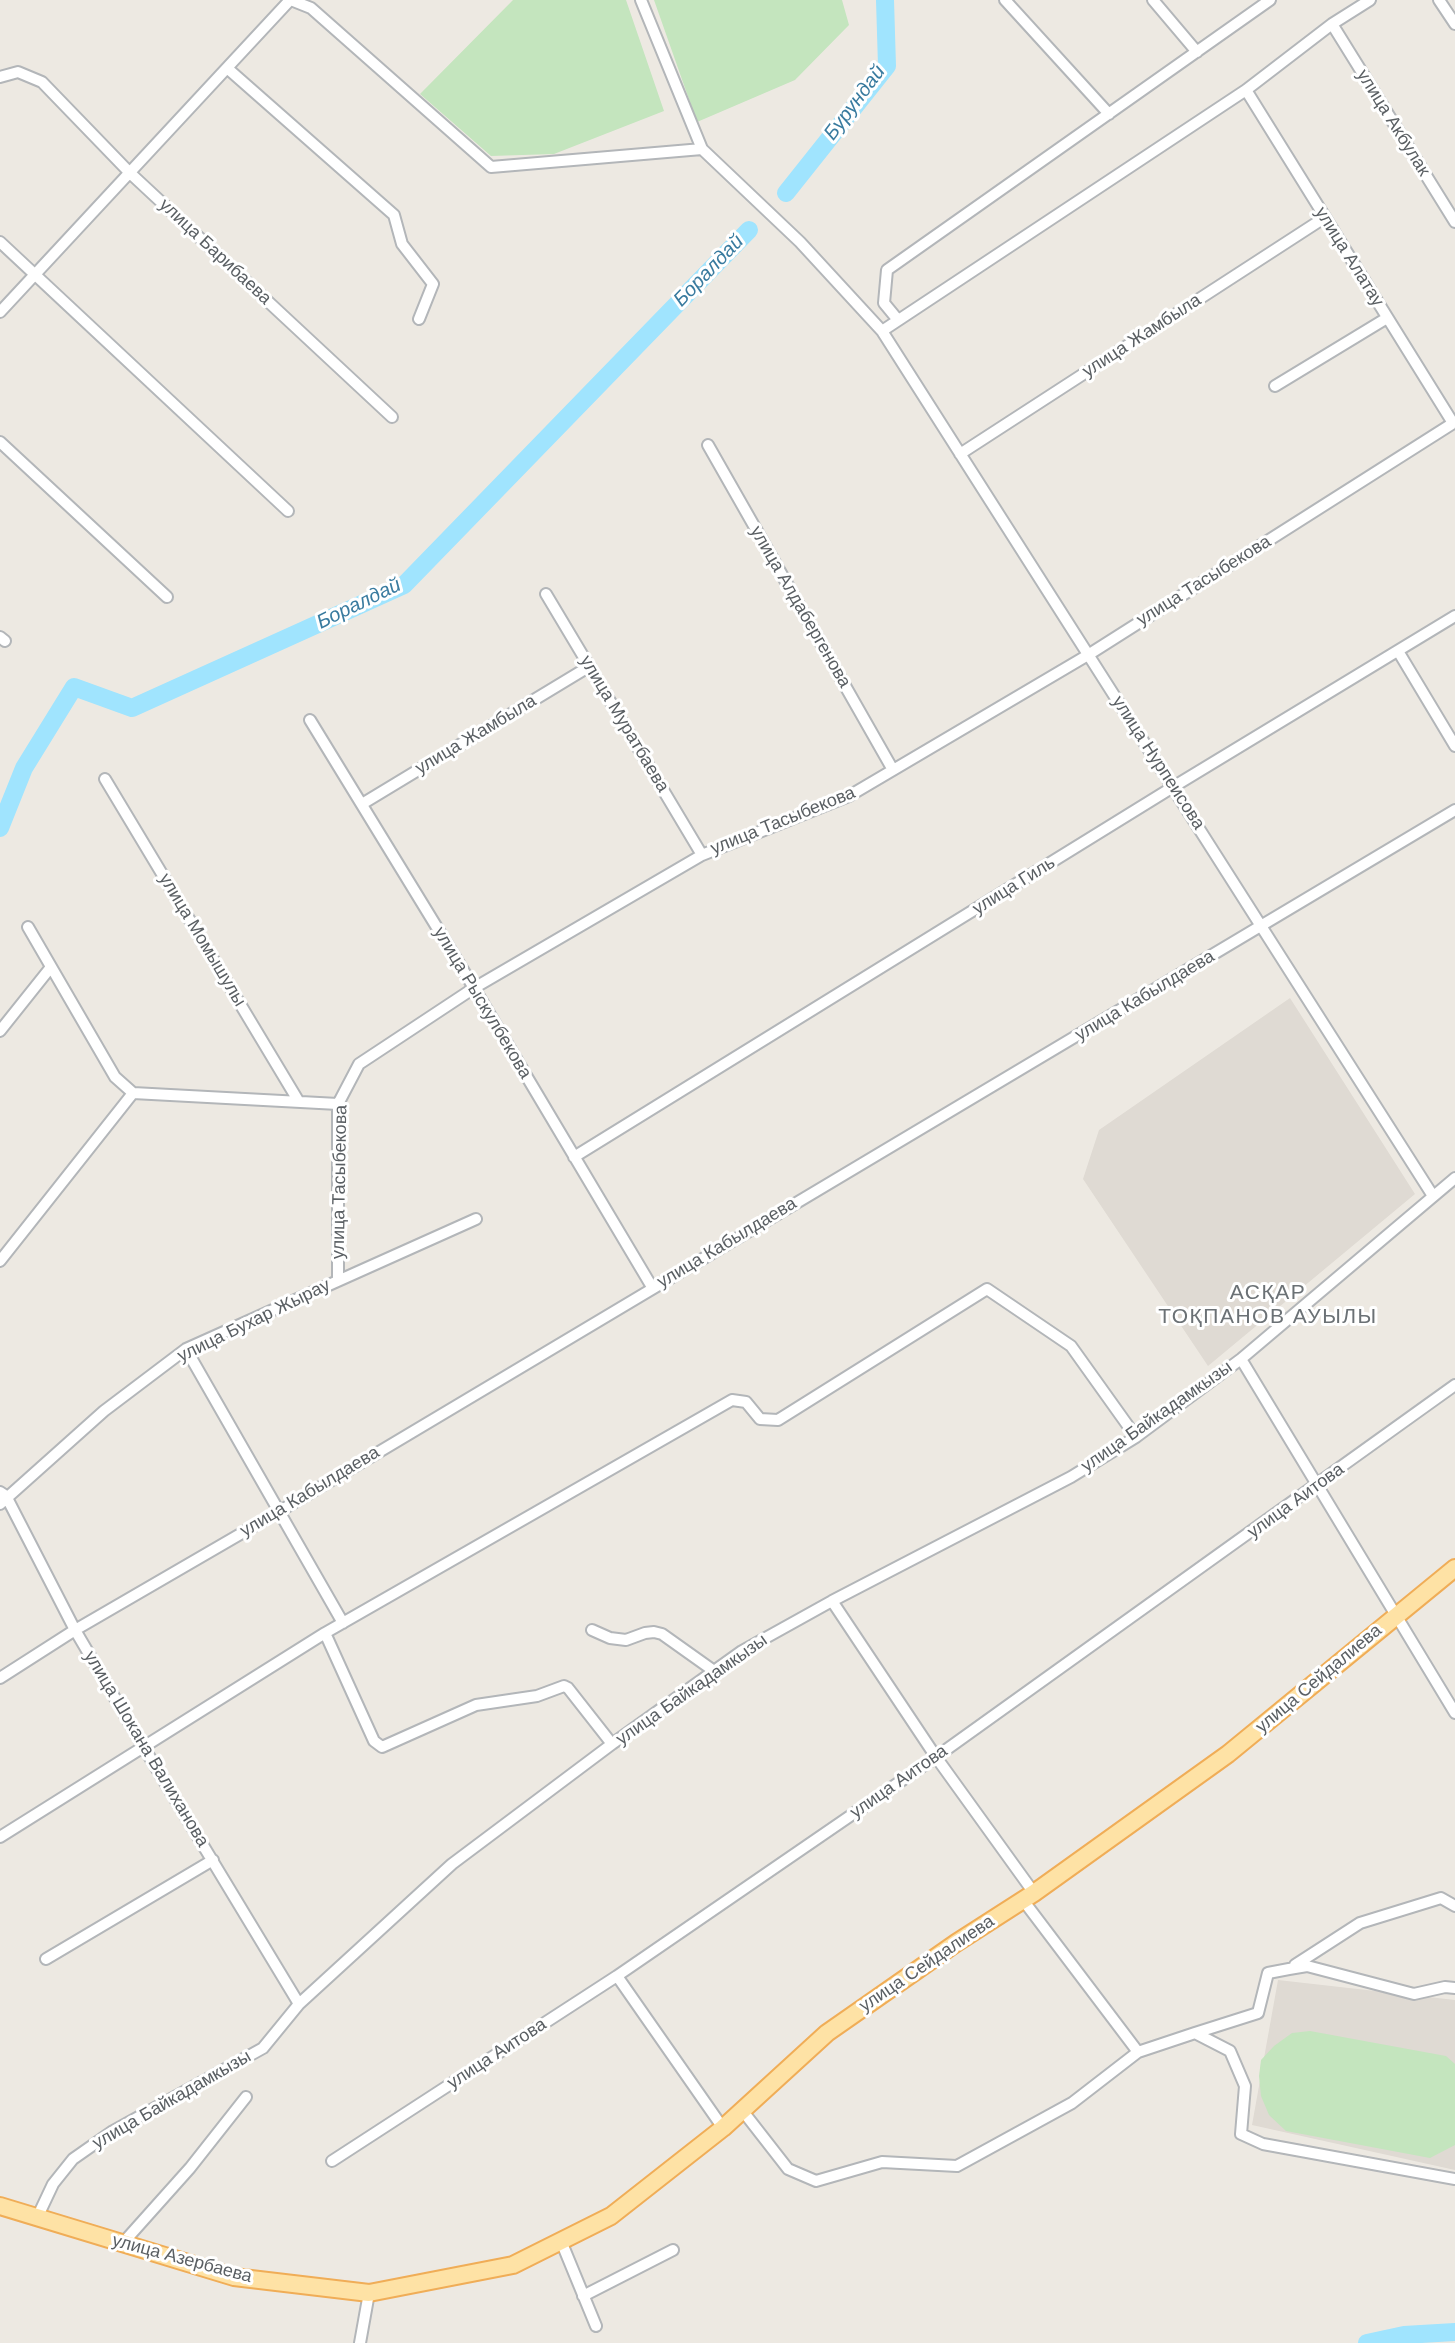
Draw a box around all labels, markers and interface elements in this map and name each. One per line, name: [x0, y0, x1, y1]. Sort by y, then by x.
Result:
water label: Бурундай: [819, 61, 891, 145]
street label: улица Акбулак: [1352, 66, 1434, 180]
street label: улица Барибаева: [154, 194, 276, 310]
street label: улица Алатау: [1310, 203, 1388, 311]
water label: Боралдай: [669, 230, 749, 312]
street label: улица Жамбыла: [1079, 290, 1205, 382]
street label: улица Алдабергенова: [745, 522, 855, 692]
street label: улица Тасыбекова: [1133, 531, 1275, 631]
water label: Боралдай: [313, 573, 405, 635]
street label: улица Муратбаева: [575, 652, 673, 796]
street label: улица Жамбыла: [412, 690, 540, 780]
street label: улица Нурпеисова: [1107, 692, 1209, 834]
street label: улица Тасыбекова: [707, 782, 859, 860]
street label: улица Гиль: [969, 852, 1059, 920]
street label: улица Момышулы: [154, 870, 250, 1010]
street label: улица Рыскулбекова: [428, 923, 536, 1083]
street label: улица Кабылдаева: [1071, 946, 1219, 1046]
street label: улица Тасыбекова: [328, 1105, 352, 1259]
street label: улица Кабылдаева: [653, 1193, 801, 1293]
street label: улица Бухар Жырау: [174, 1275, 334, 1367]
district label: АСҚАР ТОҚПАНОВ АУЫЛЫ: [1158, 1280, 1378, 1330]
street label: улица Байкадамкызы: [1077, 1357, 1237, 1477]
street label: улица Кабылдаева: [236, 1442, 384, 1542]
street label: улица Аитова: [1244, 1459, 1348, 1543]
street label: улица Сейдалиева: [1252, 1620, 1386, 1738]
street label: улица Байкадамкызы: [612, 1630, 772, 1750]
street label: улица Шокана Валиханова: [79, 1647, 213, 1851]
street label: улица Аитова: [846, 1740, 952, 1824]
street label: улица Сейдалиева: [855, 1911, 999, 2017]
street label: улица Аитова: [443, 2014, 551, 2094]
street label: улица Байкадамкызы: [89, 2046, 255, 2154]
street label: улица Азербаева: [110, 2230, 254, 2288]

